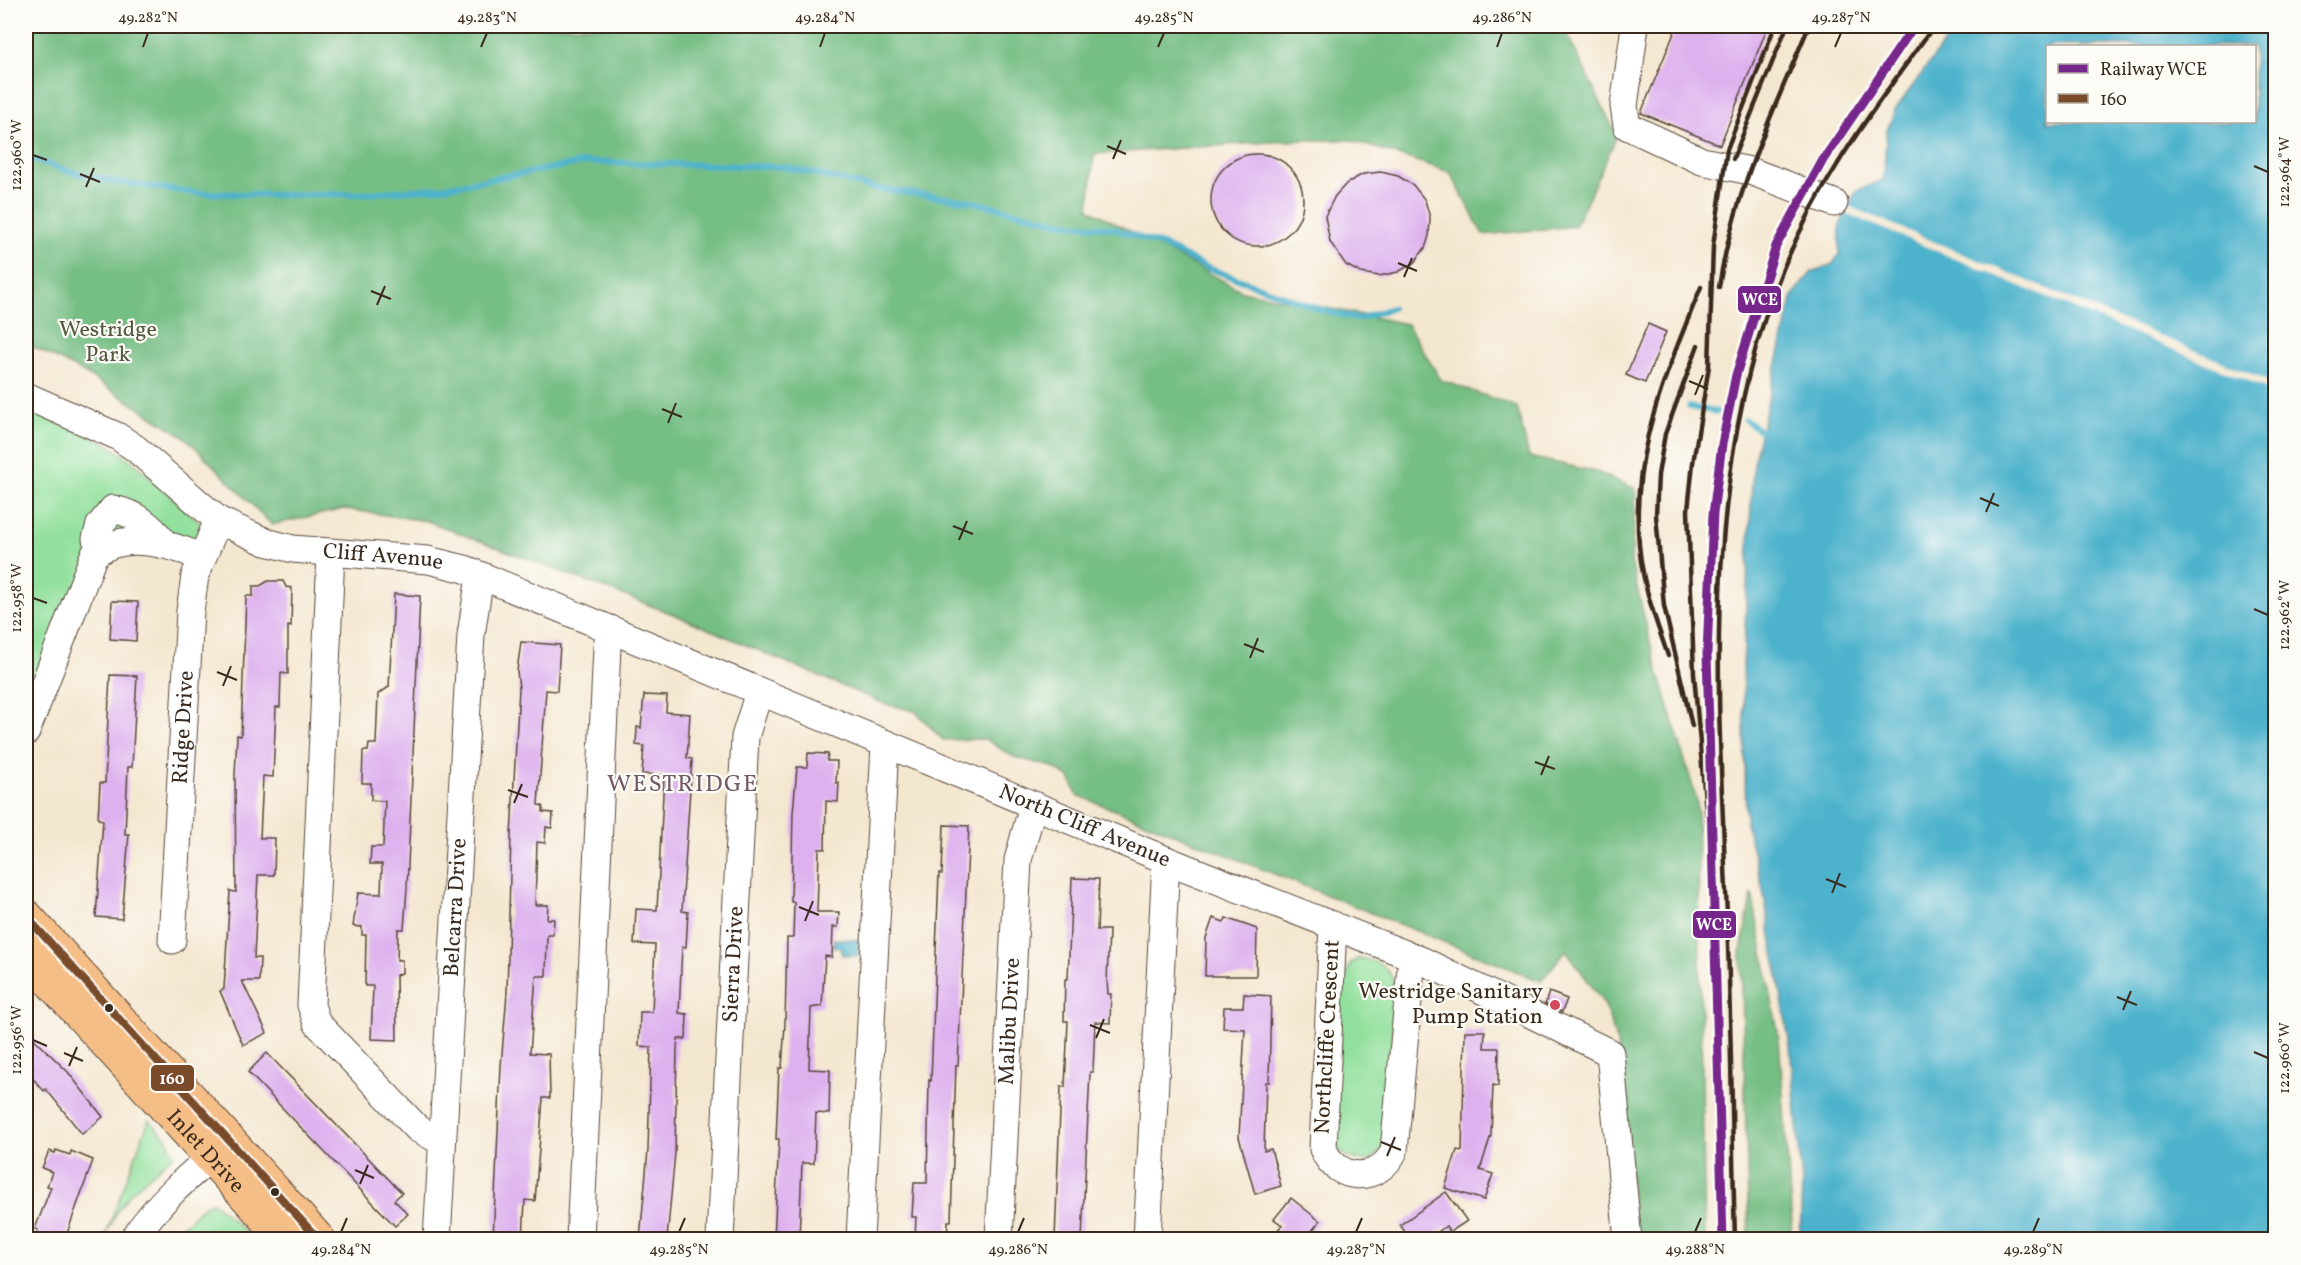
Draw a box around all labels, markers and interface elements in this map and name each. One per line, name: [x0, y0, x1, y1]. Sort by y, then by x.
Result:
text: 49.282°N: [118, 8, 178, 29]
text: 49.283°N: [457, 8, 517, 29]
text: 49.284°N: [795, 8, 855, 29]
text: 49.285°N: [1134, 8, 1194, 29]
text: 49.286°N: [1472, 8, 1532, 29]
text: 49.287°N: [1811, 8, 1871, 29]
legend: [2046, 45, 2256, 123]
text: Railway WCE: [2100, 58, 2207, 83]
text: 160: [2100, 88, 2127, 113]
text: 122.960°W: [7, 119, 28, 191]
text: 122.964°W: [2275, 137, 2296, 207]
line badge: WCE: [1737, 285, 1782, 314]
text: WCE: [1742, 290, 1778, 312]
park label: Westridge Park: [59, 315, 157, 371]
street label: Cliff Avenue: [322, 536, 447, 579]
text: 122.958°W: [7, 563, 28, 633]
text: 122.962°W: [2275, 580, 2296, 650]
street label: Ridge Drive: [165, 670, 202, 785]
district label: WESTRIDGE: [607, 768, 759, 802]
street label: North Cliff Avenue: [994, 777, 1175, 876]
street label: Belcarra Drive: [436, 837, 475, 978]
street label: Sierra Drive: [715, 905, 752, 1023]
line badge: WCE: [1692, 910, 1737, 939]
text: WCE: [1696, 915, 1732, 937]
street label: Northcliffe Crescent: [1307, 939, 1349, 1135]
street label: Malibu Drive: [991, 957, 1029, 1086]
place label: Westridge Sanitary Pump Station: [1358, 977, 1543, 1033]
marker: Westridge Sanitary Pump Station: [1548, 998, 1562, 1012]
unlabelled marker: [103, 1002, 115, 1014]
text: 122.956°W: [7, 1005, 28, 1075]
text: 122.960°W: [2275, 1022, 2296, 1094]
line badge: 160: [150, 1064, 195, 1092]
text: 160: [159, 1069, 185, 1091]
street label: Inlet Drive: [159, 1103, 252, 1200]
unlabelled marker: [269, 1186, 281, 1198]
text: 49.284°N: [311, 1240, 371, 1261]
text: 49.285°N: [649, 1240, 709, 1261]
text: 49.286°N: [988, 1240, 1048, 1261]
text: 49.287°N: [1326, 1240, 1386, 1261]
text: 49.288°N: [1665, 1240, 1725, 1261]
text: 49.289°N: [2003, 1240, 2063, 1261]

